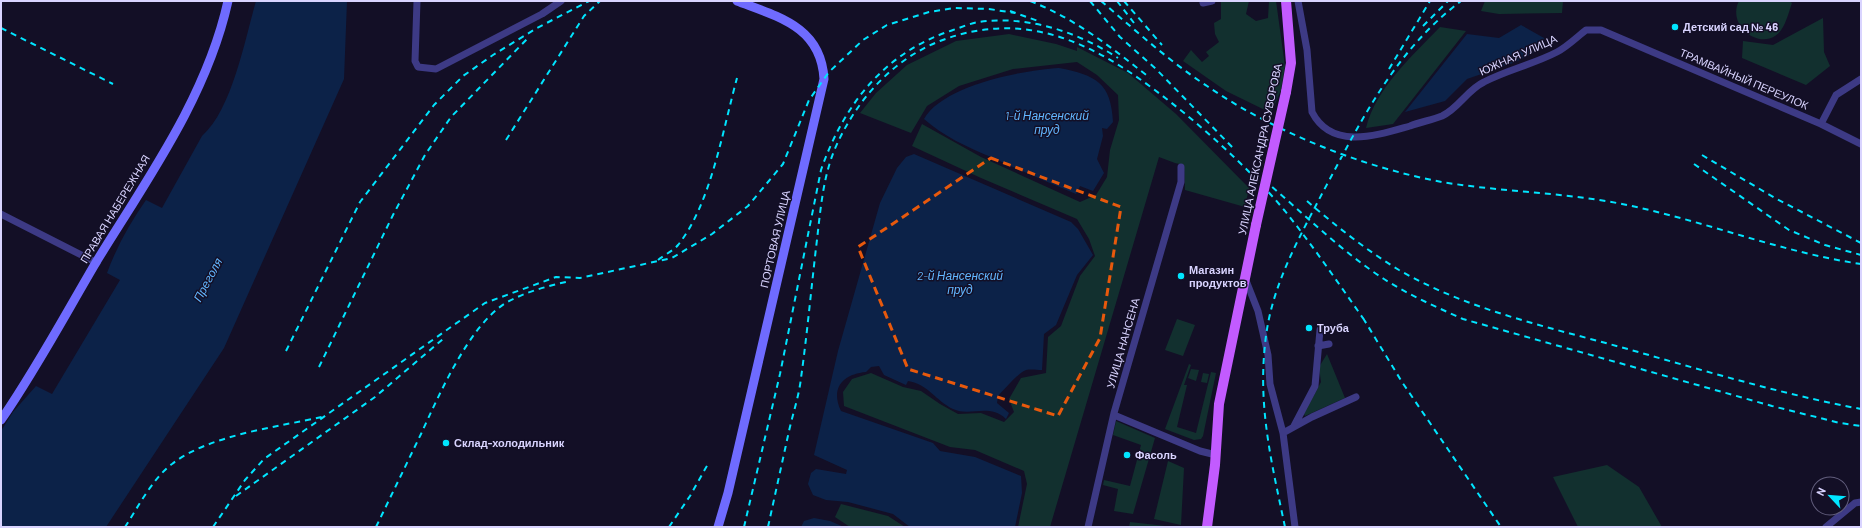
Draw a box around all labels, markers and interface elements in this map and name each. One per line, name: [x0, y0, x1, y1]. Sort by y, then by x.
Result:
place label: Детский сад № 46: [1683, 20, 1778, 33]
marker: Детский сад № 46: [1670, 22, 1680, 32]
street label: ЮЖНАЯ УЛИЦА: [1477, 31, 1559, 78]
street label: ТРАМВАЙНЫЙ ПЕРЕУЛОК: [1678, 45, 1811, 112]
street label: УЛИЦА АЛЕКСАНДРА СУВОРОВА: [1235, 62, 1284, 236]
water label: 1-й Нансенский пруд: [1005, 108, 1089, 137]
street label: ПРАВАЯ НАБЕРЕЖНАЯ: [77, 152, 152, 265]
street label: ПОРТОВАЯ УЛИЦА: [757, 188, 792, 289]
water label: Преголя: [190, 255, 226, 304]
place label: Магазин продуктов: [1189, 263, 1247, 289]
water label: 2-й Нансенский пруд: [917, 268, 1003, 297]
marker: Магазин продуктов: [1176, 271, 1186, 281]
street label: УЛИЦА НАНСЕНА: [1103, 296, 1142, 389]
place label: Труба: [1317, 321, 1350, 334]
marker: Труба: [1304, 323, 1314, 333]
place label: Склад-холодильник: [454, 436, 565, 449]
marker: Склад-холодильник: [441, 438, 451, 448]
place label: Фасоль: [1135, 448, 1177, 461]
marker: Фасоль: [1122, 450, 1132, 460]
north arrow: [1810, 476, 1850, 516]
text: N: [1813, 485, 1828, 498]

